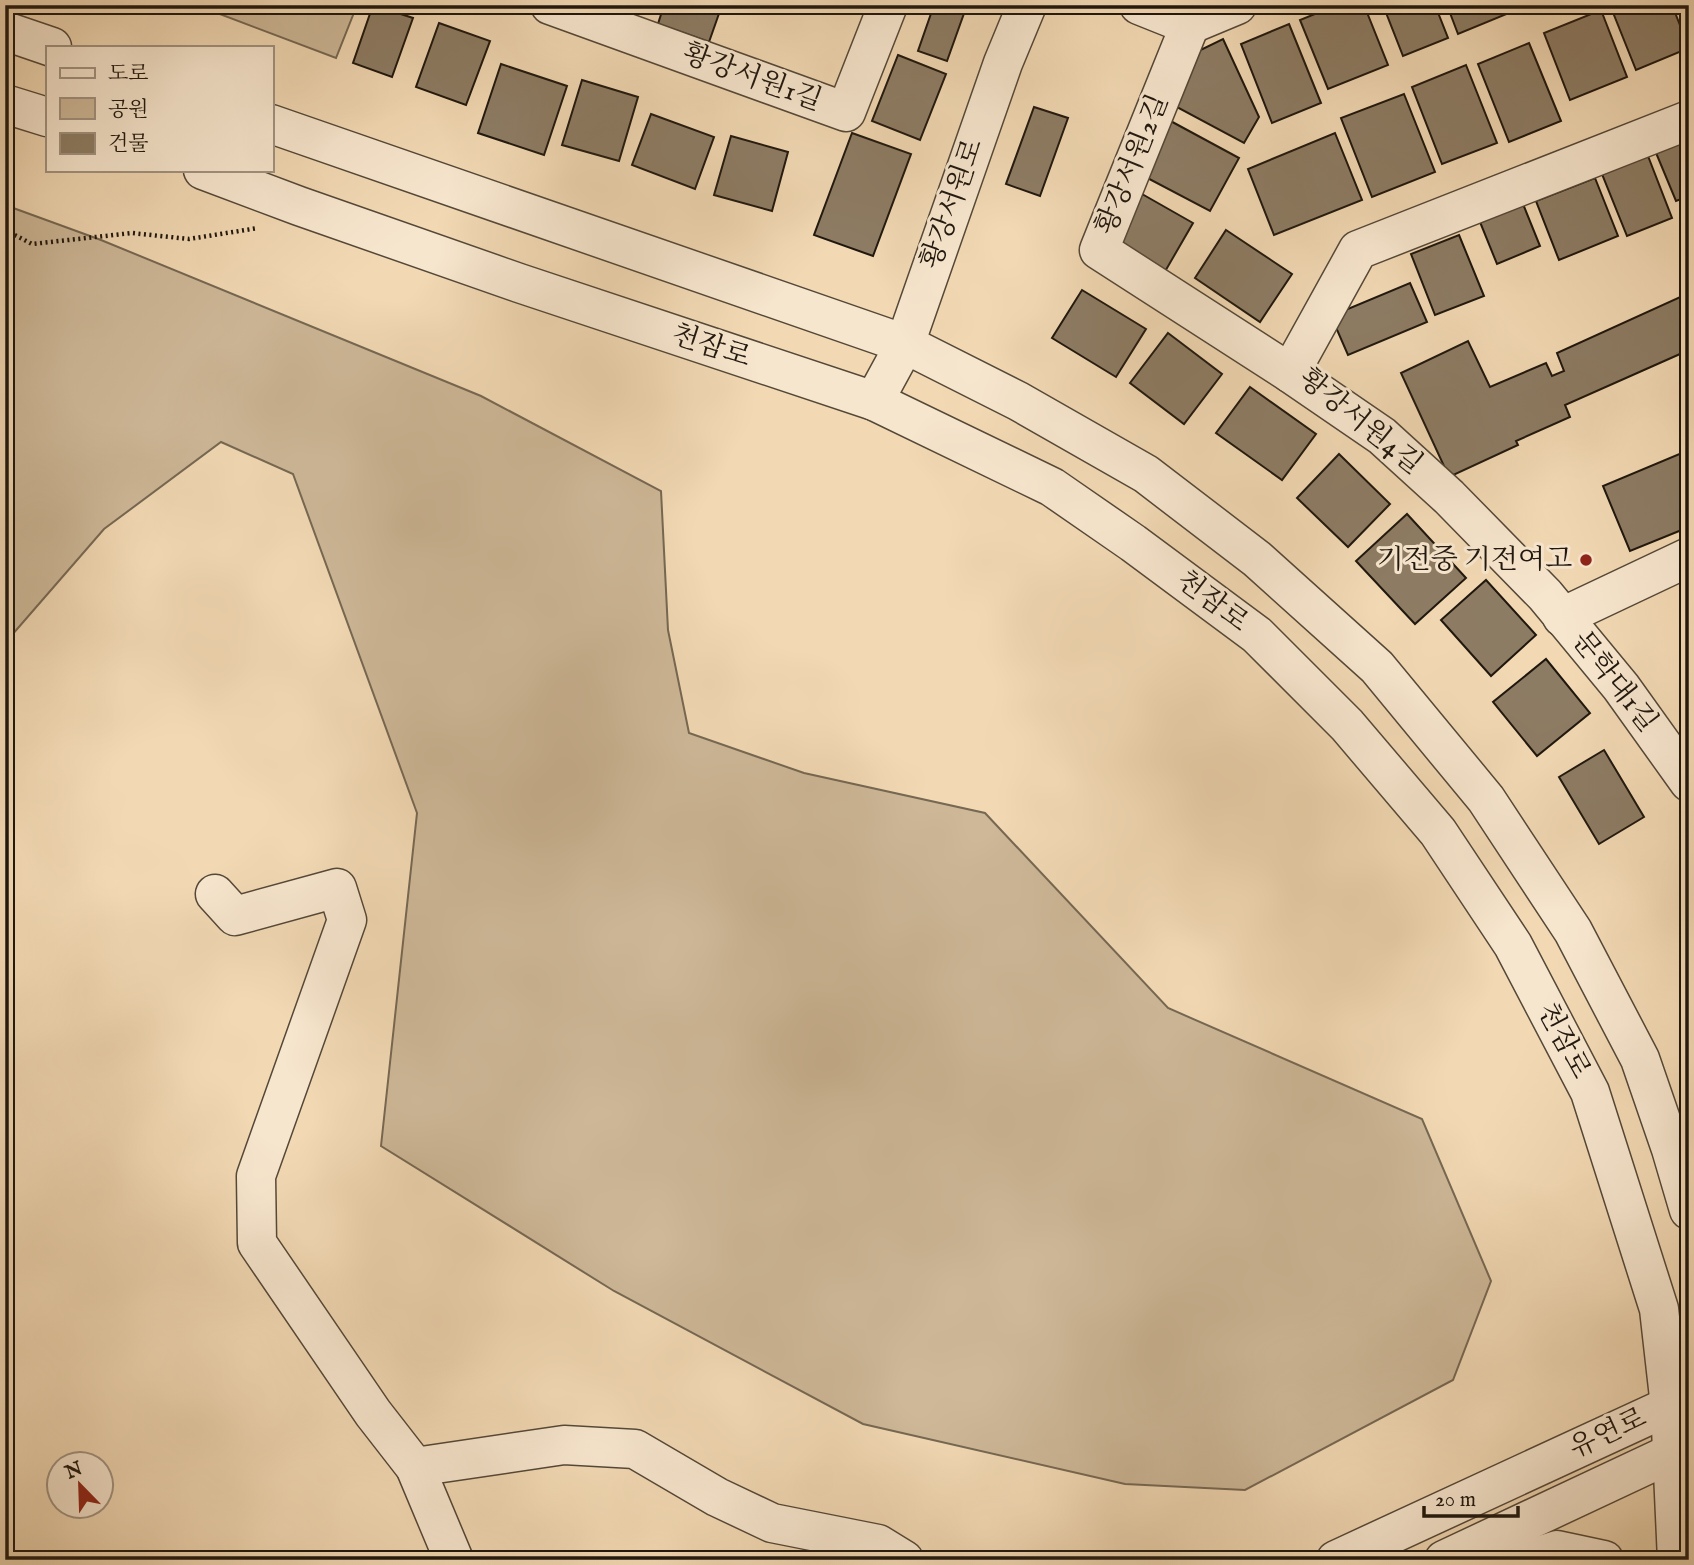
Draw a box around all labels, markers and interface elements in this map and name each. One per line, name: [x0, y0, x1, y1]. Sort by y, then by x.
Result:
street label: 황강서원1길: [678, 37, 826, 119]
legend: [46, 46, 273, 172]
text: 도로: [108, 61, 149, 88]
street label: 황강서원2길: [1089, 90, 1177, 240]
text: 공원: [108, 97, 149, 124]
text: 건물: [108, 131, 149, 158]
street label: 황강서원로: [914, 134, 992, 274]
street label: 천잠로: [667, 318, 755, 376]
street label: 황강서원4길: [1291, 362, 1429, 482]
place label: 기전중 기전여고: [1377, 543, 1572, 578]
marker: 기전중 기전여고: [1578, 552, 1594, 568]
street label: 천잠로: [1169, 564, 1255, 640]
street label: 문학대1길: [1564, 624, 1664, 740]
street label: 천잠로: [1528, 997, 1598, 1085]
street label: 유연로: [1564, 1401, 1652, 1467]
north arrow: [46, 1450, 116, 1520]
text: N: [61, 1457, 87, 1486]
scale bar: [1424, 1474, 1519, 1518]
text: 20 m: [1435, 1487, 1476, 1514]

